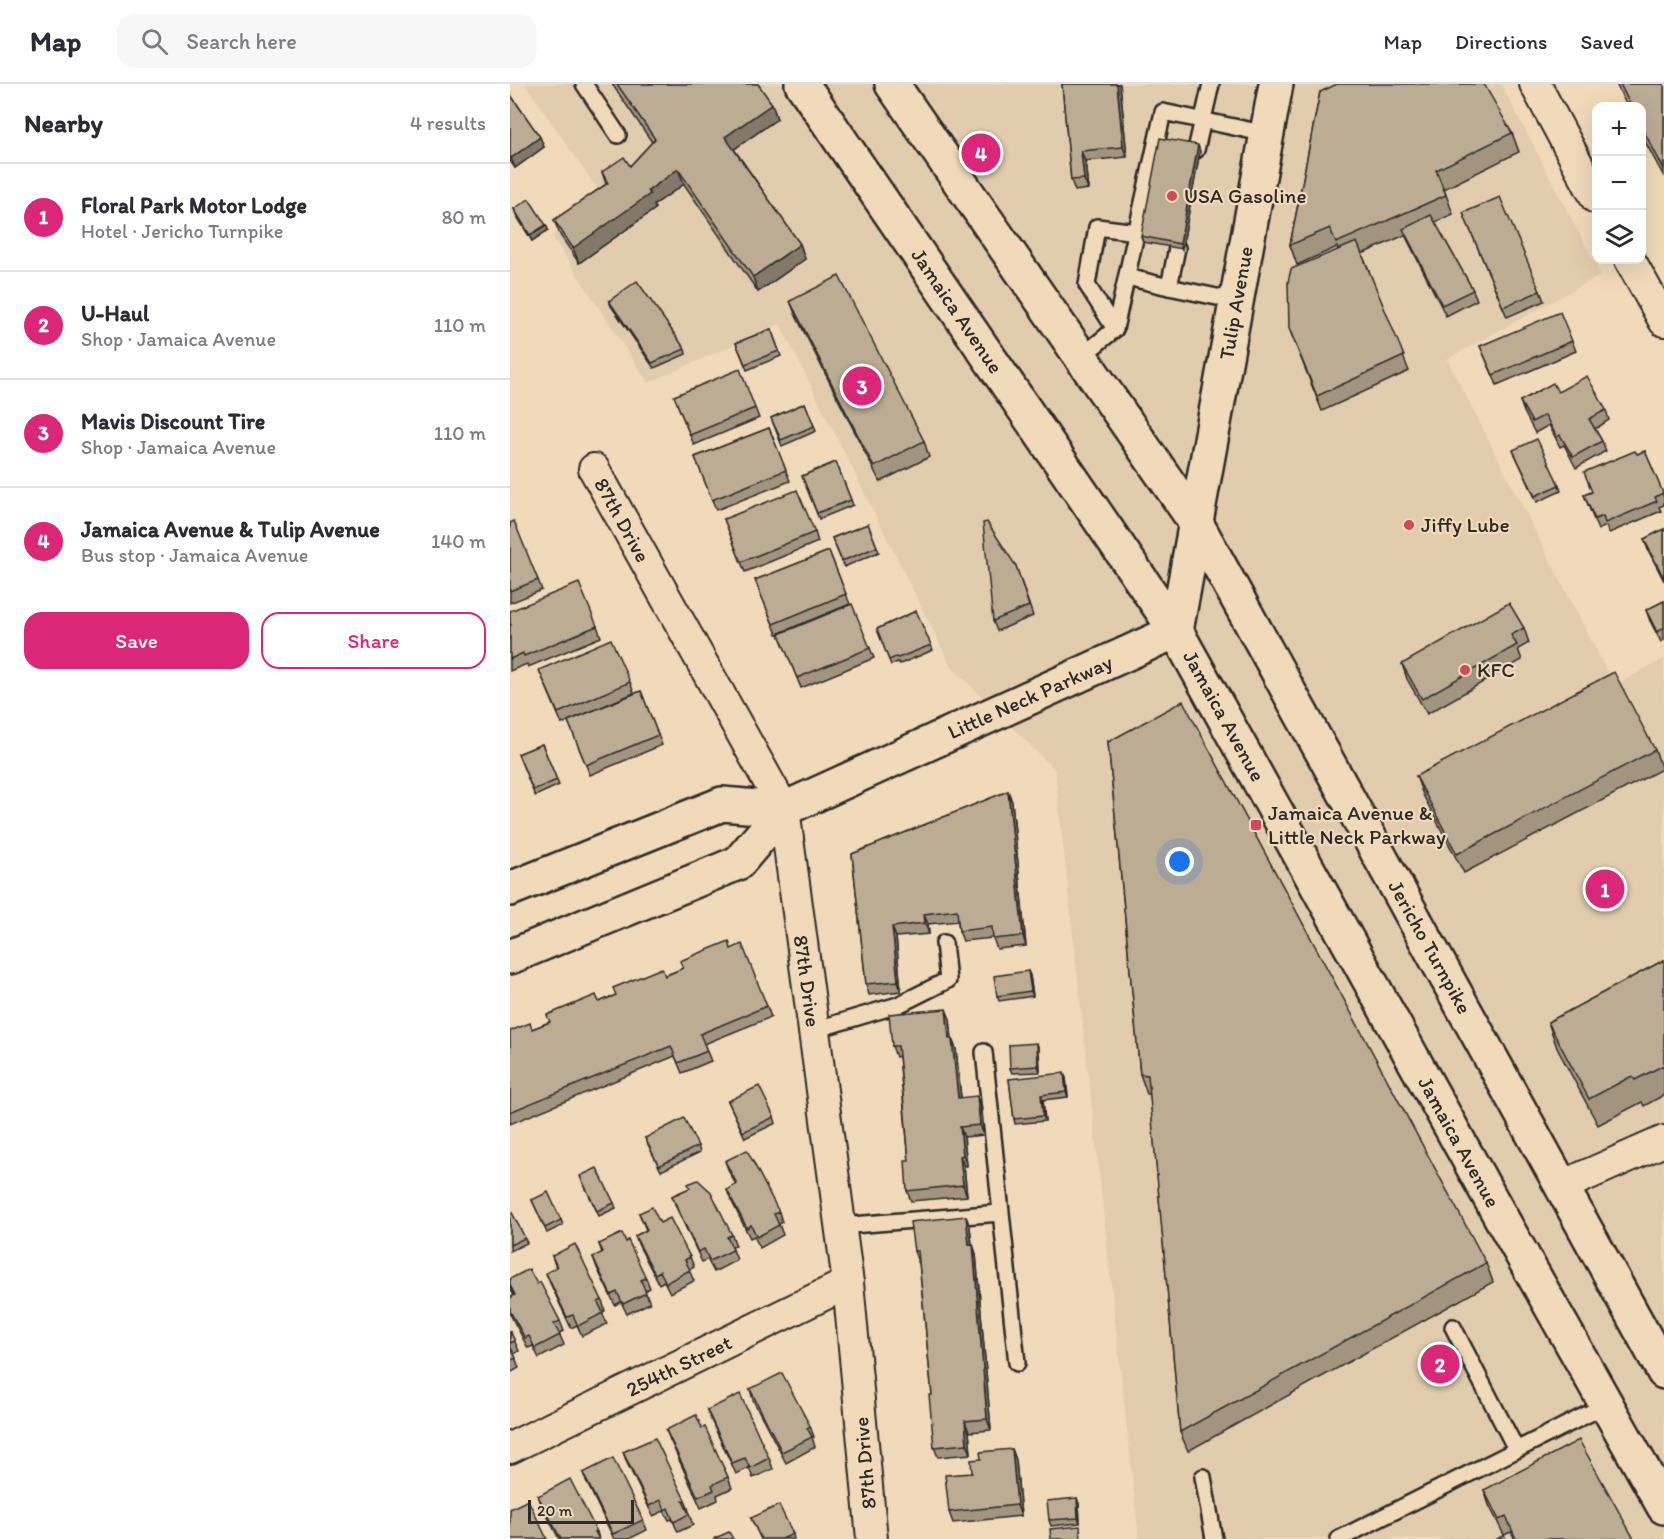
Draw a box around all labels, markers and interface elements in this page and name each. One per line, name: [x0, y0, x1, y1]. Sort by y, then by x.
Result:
search box: [117, 14, 537, 68]
text: Map: [30, 24, 81, 58]
icon: search: [138, 25, 171, 58]
text: Search here: [186, 28, 297, 55]
text: Map: [1384, 29, 1422, 54]
text: Directions: [1455, 29, 1547, 54]
text: Saved: [1580, 29, 1634, 54]
map controls: [1592, 102, 1646, 264]
button: +: [1592, 102, 1646, 156]
text: Nearby: [24, 107, 103, 139]
text: 4 results: [410, 111, 486, 135]
pin: 4: [962, 130, 1000, 176]
button: −: [1592, 156, 1646, 210]
place label: USA Gasoline: [1184, 183, 1307, 208]
marker: USA Gasoline: [1165, 189, 1179, 203]
text: Floral Park Motor Lodge: [81, 192, 307, 219]
text: 1: [39, 205, 48, 229]
text: 80 m: [441, 205, 486, 229]
button: layers: [1592, 210, 1646, 264]
text: Hotel · Jericho Turnpike: [81, 219, 283, 243]
street label: Jamaica Avenue: [906, 243, 1009, 378]
street label: Tulip Avenue: [1213, 244, 1258, 362]
text: U-Haul: [81, 300, 149, 327]
text: 2: [38, 313, 49, 337]
text: 110 m: [434, 313, 486, 337]
text: Shop · Jamaica Avenue: [81, 327, 276, 351]
pin: 3: [842, 364, 882, 408]
text: Mavis Discount Tire: [81, 408, 265, 435]
text: 3: [38, 421, 49, 445]
text: 110 m: [434, 421, 486, 445]
text: Shop · Jamaica Avenue: [81, 435, 276, 459]
street label: 87th Drive: [589, 473, 656, 566]
place label: Jiffy Lube: [1421, 512, 1510, 537]
text: Jamaica Avenue & Tulip Avenue: [81, 516, 380, 543]
marker: Jiffy Lube: [1402, 518, 1416, 532]
text: 4: [37, 529, 50, 553]
text: 140 m: [431, 529, 486, 553]
text: Bus stop · Jamaica Avenue: [81, 543, 308, 567]
button: Save: [24, 612, 249, 669]
button: Share: [261, 612, 486, 669]
street label: Jamaica Avenue: [1178, 646, 1271, 786]
street label: Little Neck Parkway: [944, 649, 1116, 744]
place label: KFC: [1477, 657, 1515, 682]
marker: KFC: [1458, 663, 1472, 677]
place label: Jamaica Avenue & Little Neck Parkway: [1268, 800, 1446, 849]
marker: Jamaica Avenue & Little Neck Parkway: [1249, 818, 1263, 832]
your location: [1165, 847, 1194, 876]
pin: 1: [1586, 866, 1624, 912]
street label: Jericho Turnpike: [1383, 876, 1477, 1018]
street label: 87th Drive: [789, 933, 826, 1029]
street label: Jamaica Avenue: [1413, 1072, 1506, 1212]
street label: 254th Street: [622, 1329, 736, 1402]
pin: 2: [1420, 1342, 1460, 1386]
street label: 87th Drive: [848, 1416, 881, 1510]
scale bar: [528, 1497, 634, 1524]
text: 20 m: [537, 1501, 572, 1520]

